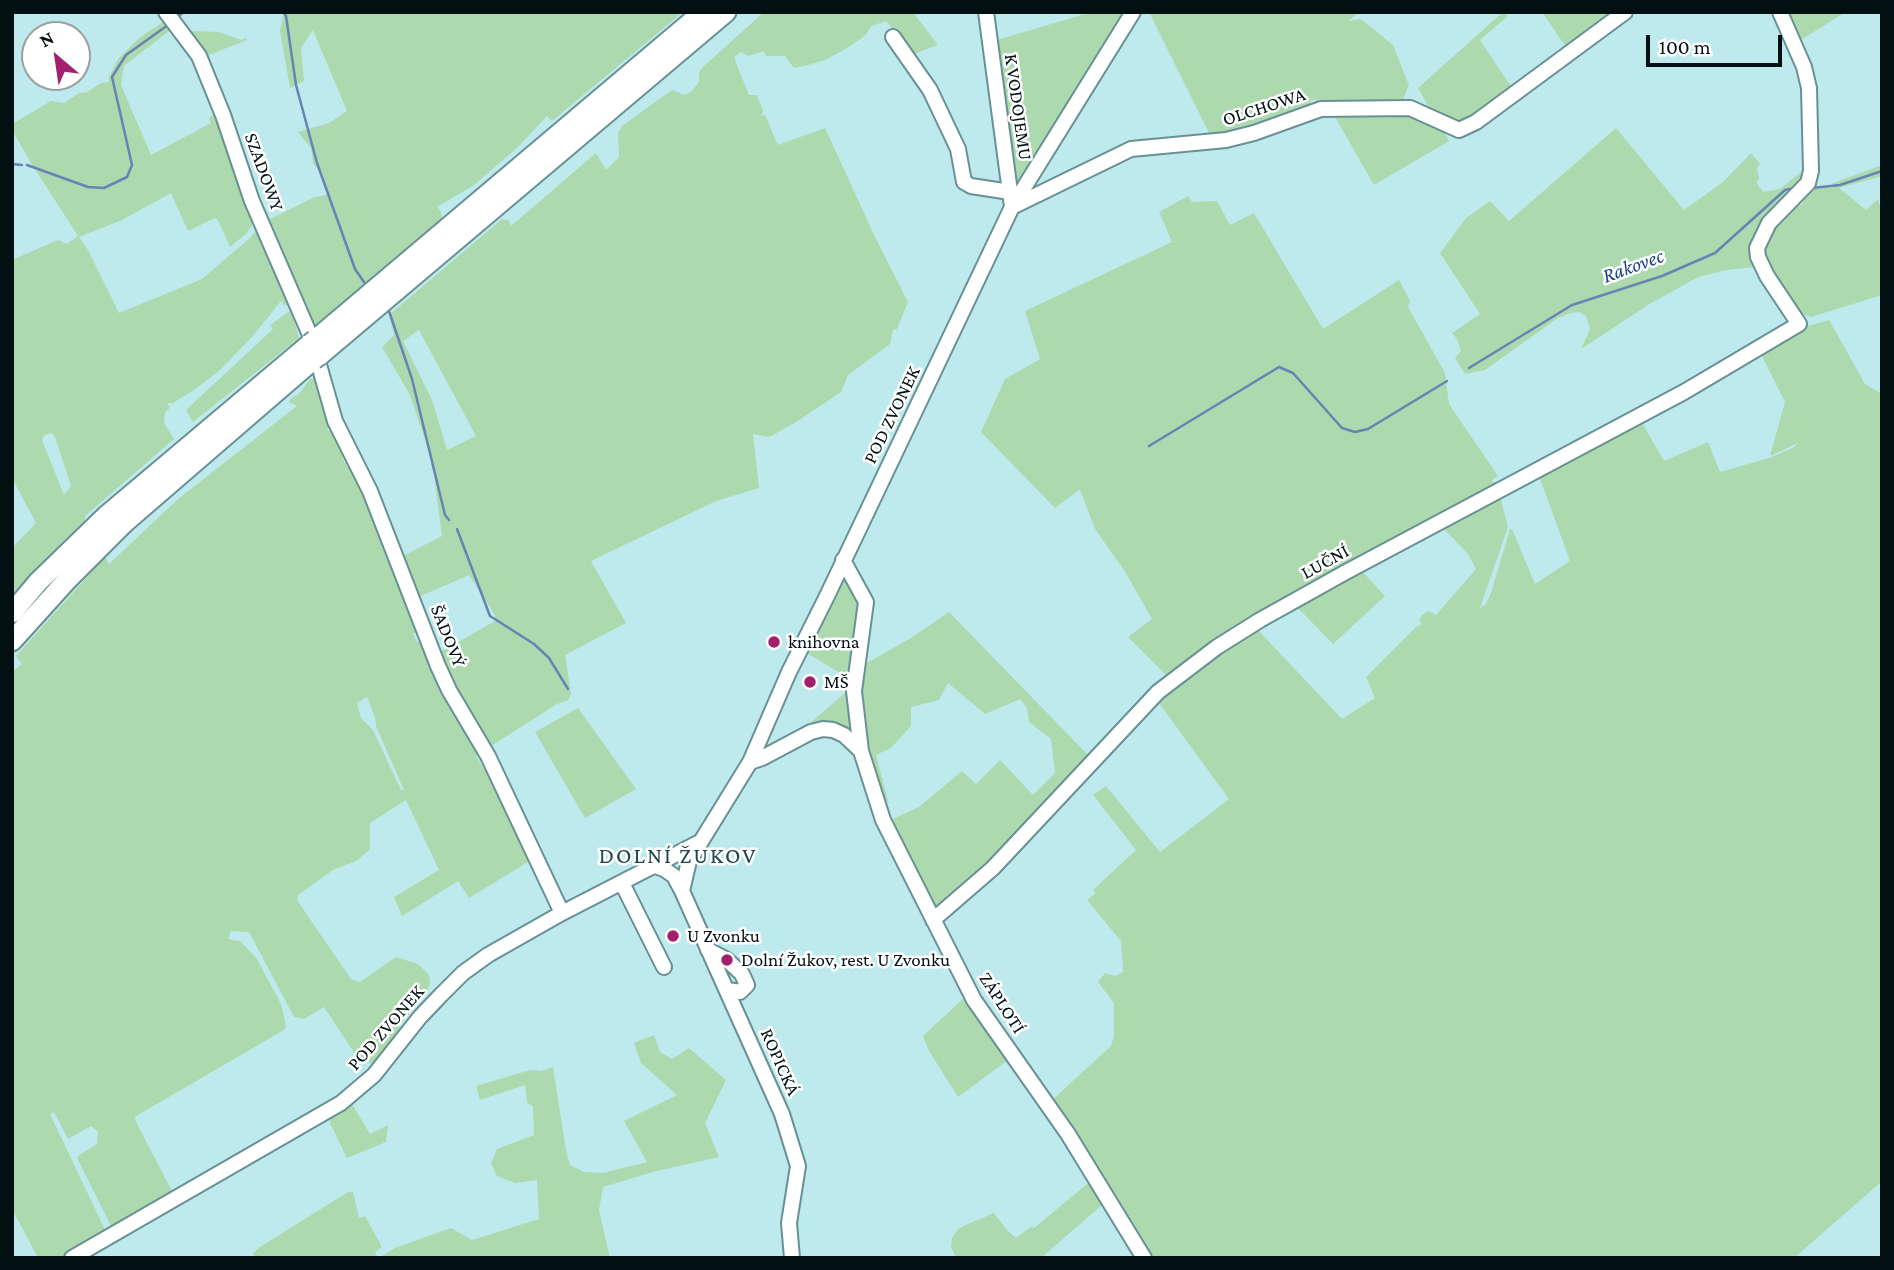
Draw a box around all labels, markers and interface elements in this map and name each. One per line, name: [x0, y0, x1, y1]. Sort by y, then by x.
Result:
north arrow: [21, 21, 91, 91]
scale bar: [1649, 21, 1786, 65]
text: N: [36, 27, 57, 51]
text: 100 m: [1659, 35, 1711, 59]
street label: K VODOJEMU: [999, 52, 1037, 162]
street label: OLCHOWA: [1220, 83, 1308, 131]
street label: SZADOWY: [239, 130, 289, 214]
water label: Rakovec: [1599, 243, 1667, 289]
street label: POD ZVONEK: [859, 363, 925, 467]
street label: LUČNÍ: [1297, 540, 1353, 584]
street label: ŠADOVÝ: [425, 602, 471, 670]
place label: knihovna: [788, 631, 860, 653]
marker: knihovna: [766, 634, 782, 650]
place label: MŠ: [824, 671, 849, 693]
marker: MŠ: [802, 674, 818, 690]
district label: DOLNÍ ŽUKOV: [600, 842, 756, 870]
place label: U Zvonku: [687, 925, 760, 947]
marker: U Zvonku: [665, 928, 681, 944]
place label: Dolní Žukov, rest. U Zvonku: [741, 949, 950, 971]
marker: Dolní Žukov, rest. U Zvonku: [719, 952, 735, 968]
street label: ZÁPLOTÍ: [974, 968, 1030, 1038]
street label: POD ZVONEK: [343, 981, 429, 1075]
street label: ROPICKÁ: [755, 1025, 805, 1099]

